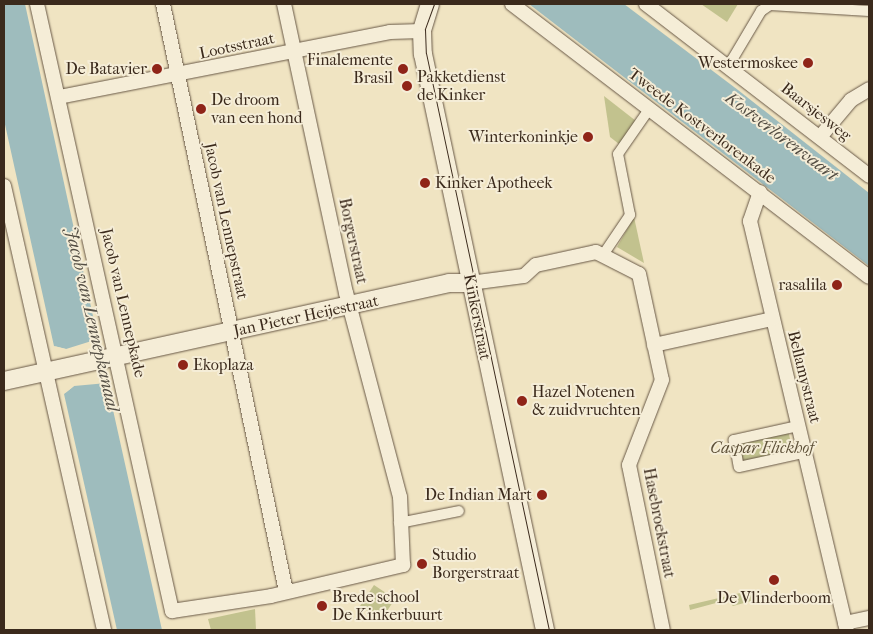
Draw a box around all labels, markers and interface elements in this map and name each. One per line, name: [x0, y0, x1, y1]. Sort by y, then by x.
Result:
street label: Lootsstraat: [198, 29, 276, 63]
place label: Finalemente Brasil: [307, 50, 393, 88]
place label: Westermoskee: [698, 53, 798, 73]
marker: Westermoskee: [802, 57, 814, 69]
place label: De Batavier: [65, 59, 147, 79]
marker: De Batavier: [151, 63, 163, 75]
marker: Finalemente Brasil: [397, 63, 409, 75]
street label: Tweede Kostverlorenkade: [624, 64, 780, 188]
place label: Pakketdienst de Kinker: [417, 67, 506, 105]
street label: Baarsjesweg: [777, 79, 855, 145]
marker: Pakketdienst de Kinker: [401, 80, 413, 92]
water label: Kostverlorenvaart: [720, 88, 842, 186]
place label: De droom van een hond: [211, 90, 302, 128]
marker: De droom van een hond: [195, 103, 207, 115]
place label: Winterkoninkje: [469, 127, 578, 147]
marker: Winterkoninkje: [582, 131, 594, 143]
street label: Jacob van Lennepstraat: [200, 141, 252, 301]
place label: Kinker Apotheek: [435, 173, 553, 193]
marker: Kinker Apotheek: [419, 177, 431, 189]
street label: Borgerstraat: [335, 196, 371, 286]
water label: Jacob van Lennepkanaal: [59, 225, 123, 413]
street label: Jacob van Lennepkade: [96, 226, 150, 380]
street label: Kinkerstraat: [459, 272, 495, 362]
place label: rasalila: [779, 275, 827, 295]
marker: rasalila: [831, 279, 843, 291]
street label: Jan Pieter Heijestraat: [232, 291, 380, 341]
street label: Bellamystraat: [783, 329, 825, 425]
place label: Ekoplaza: [193, 355, 254, 375]
marker: Ekoplaza: [177, 359, 189, 371]
place label: Hazel Notenen & zuidvruchten: [532, 382, 641, 420]
marker: Hazel Notenen & zuidvruchten: [516, 395, 528, 407]
park label: Caspar Flickhof: [710, 438, 814, 458]
street label: Hasebroekstraat: [639, 466, 679, 580]
place label: De Indian Mart: [425, 485, 532, 505]
marker: De Indian Mart: [536, 489, 548, 501]
place label: Studio Borgerstraat: [432, 545, 519, 583]
marker: Studio Borgerstraat: [416, 558, 428, 570]
marker: De Vlinderboom: [768, 574, 780, 586]
place label: Brede school De Kinkerbuurt: [332, 587, 443, 625]
place label: De Vlinderboom: [717, 588, 831, 608]
marker: Brede school De Kinkerbuurt: [316, 600, 328, 612]

